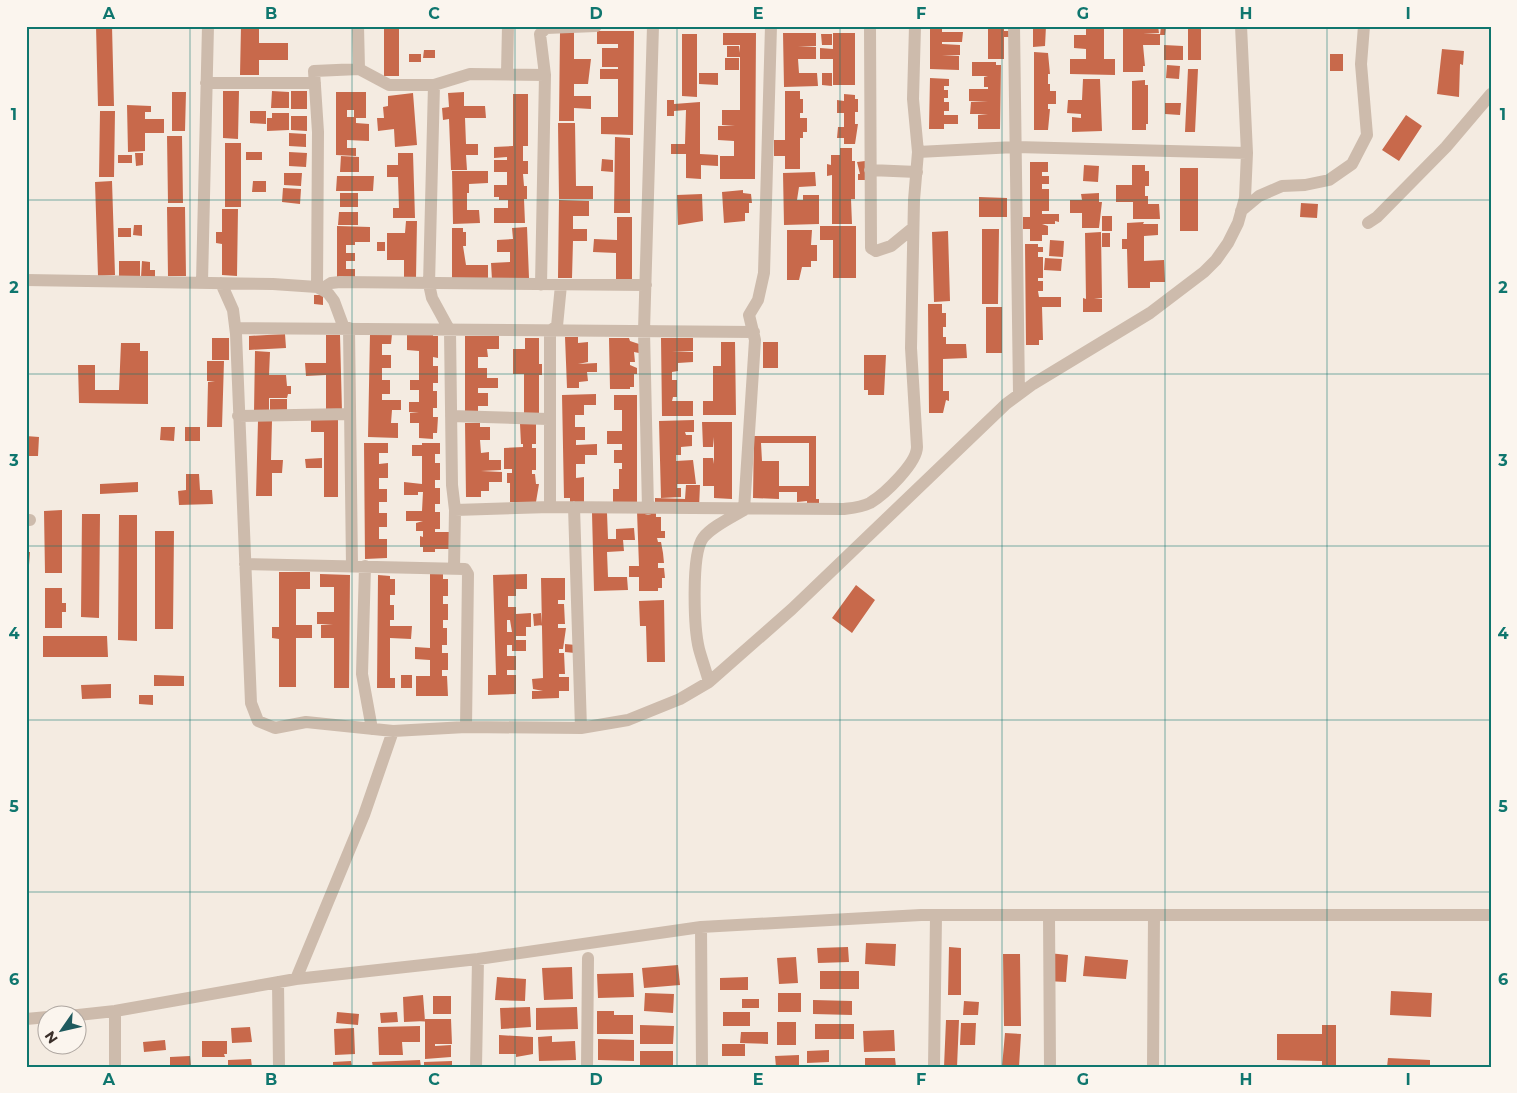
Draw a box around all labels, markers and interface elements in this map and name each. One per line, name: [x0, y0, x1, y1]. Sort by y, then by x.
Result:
text: A: [102, 4, 116, 23]
text: B: [265, 4, 277, 23]
text: C: [428, 4, 440, 23]
text: D: [589, 4, 603, 23]
text: E: [753, 4, 763, 23]
text: F: [916, 4, 926, 23]
text: G: [1077, 4, 1089, 23]
text: H: [1240, 4, 1252, 23]
text: I: [1405, 4, 1411, 23]
text: 1: [11, 105, 17, 124]
text: 1: [1500, 105, 1506, 124]
text: 2: [9, 278, 19, 297]
text: 2: [1498, 278, 1508, 297]
text: 3: [8, 451, 19, 470]
text: 3: [1497, 451, 1508, 470]
text: 4: [8, 624, 20, 643]
text: 4: [1497, 624, 1509, 643]
text: 5: [9, 797, 19, 816]
text: 5: [1498, 797, 1508, 816]
text: 6: [9, 970, 19, 989]
text: 6: [1498, 970, 1508, 989]
north arrow: [38, 1006, 88, 1056]
text: N: [41, 1028, 62, 1047]
text: A: [102, 1070, 116, 1089]
text: B: [265, 1070, 277, 1089]
text: C: [428, 1070, 440, 1089]
text: D: [589, 1070, 603, 1089]
text: E: [753, 1070, 763, 1089]
text: F: [916, 1070, 926, 1089]
text: G: [1077, 1070, 1089, 1089]
text: H: [1240, 1070, 1252, 1089]
text: I: [1405, 1070, 1411, 1089]

